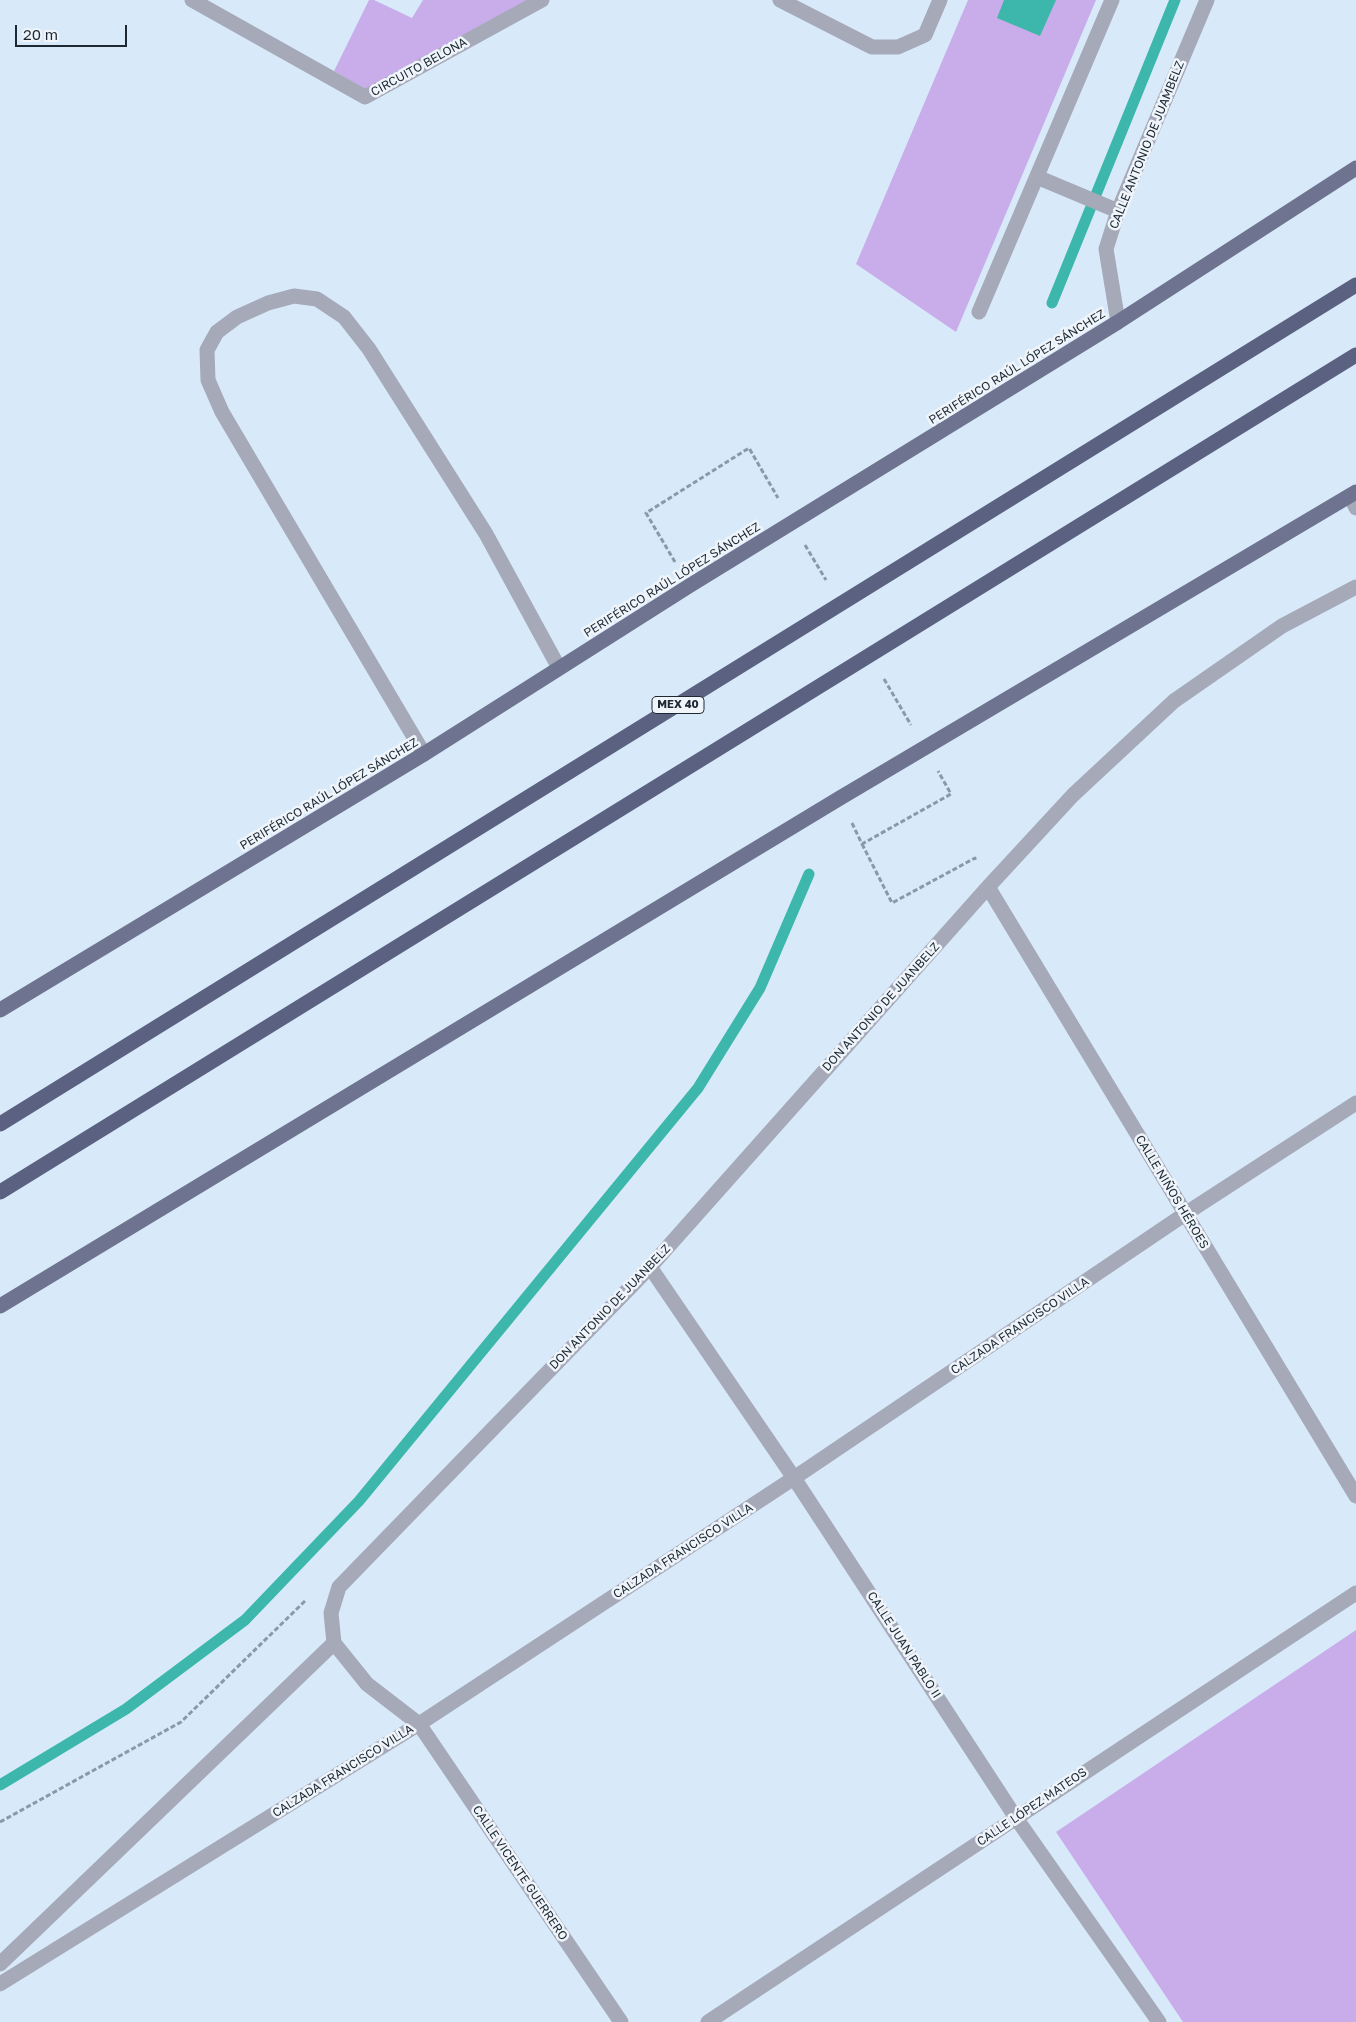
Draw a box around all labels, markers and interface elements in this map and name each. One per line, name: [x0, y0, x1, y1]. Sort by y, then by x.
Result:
scale bar: [18, 15, 130, 47]
text: 20 m: [23, 25, 58, 43]
street label: CIRCUITO BELONA: [368, 35, 470, 99]
street label: CALLE ANTONIO DE JUAMBELZ: [1107, 59, 1187, 231]
street label: PERIFÉRICO RAÚL LÓPEZ SÁNCHEZ: [926, 307, 1108, 427]
street label: PERIFÉRICO RAÚL LÓPEZ SÁNCHEZ: [581, 520, 763, 640]
road number: MEX 40: [652, 696, 704, 714]
street label: PERIFÉRICO RAÚL LÓPEZ SÁNCHEZ: [237, 735, 421, 853]
street label: DON ANTONIO DE JUANBELZ: [819, 940, 943, 1074]
street label: CALLE NIÑOS HÉROES: [1132, 1133, 1212, 1251]
street label: DON ANTONIO DE JUANBELZ: [546, 1242, 674, 1372]
street label: CALZADA FRANCISCO VILLA: [948, 1274, 1092, 1378]
street label: CALZADA FRANCISCO VILLA: [611, 1500, 755, 1602]
street label: CALLE JUAN PABLO II: [864, 1589, 944, 1701]
street label: CALZADA FRANCISCO VILLA: [270, 1722, 416, 1820]
street label: CALLE LÓPEZ MATEOS: [974, 1765, 1090, 1849]
street label: CALLE VICENTE GUERRERO: [469, 1803, 571, 1943]

